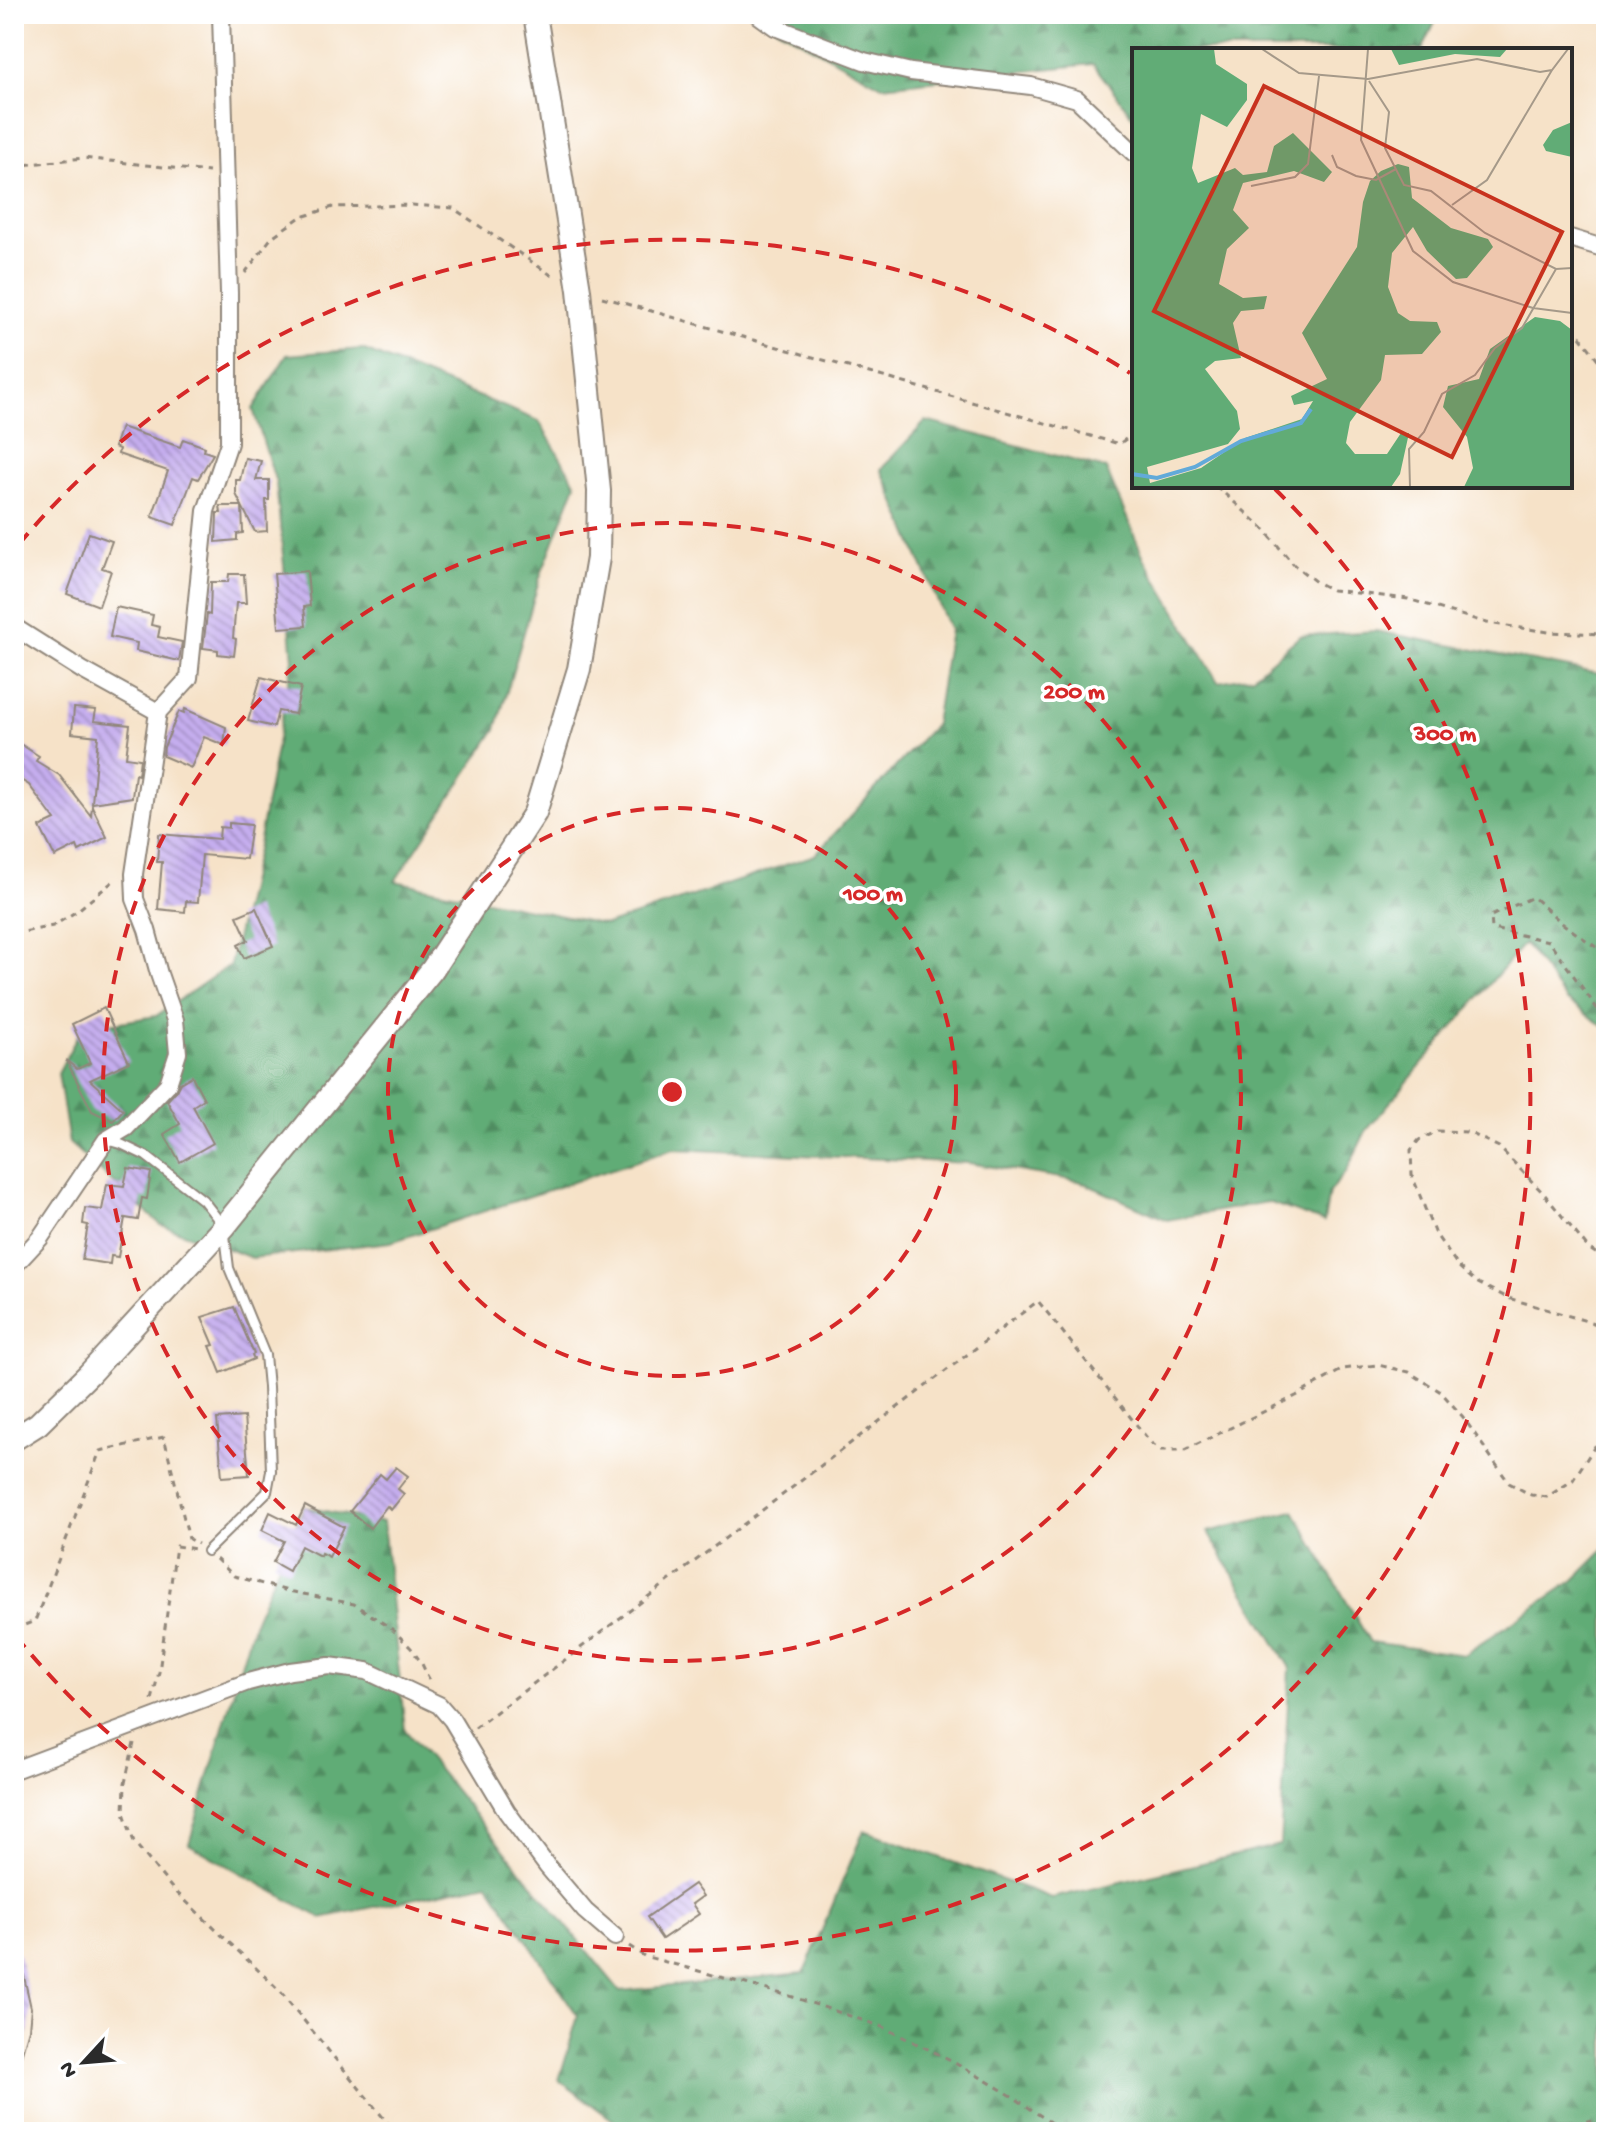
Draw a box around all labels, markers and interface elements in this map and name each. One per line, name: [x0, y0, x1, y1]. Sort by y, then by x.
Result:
inset map: [1132, 48, 1572, 488]
text: 200 m: [1043, 679, 1105, 708]
text: 300 m: [1413, 721, 1476, 750]
text: 100 m: [842, 881, 903, 910]
centre of rings: [658, 1078, 686, 1106]
north arrow: [44, 2022, 124, 2102]
text: N: [55, 2057, 84, 2081]

